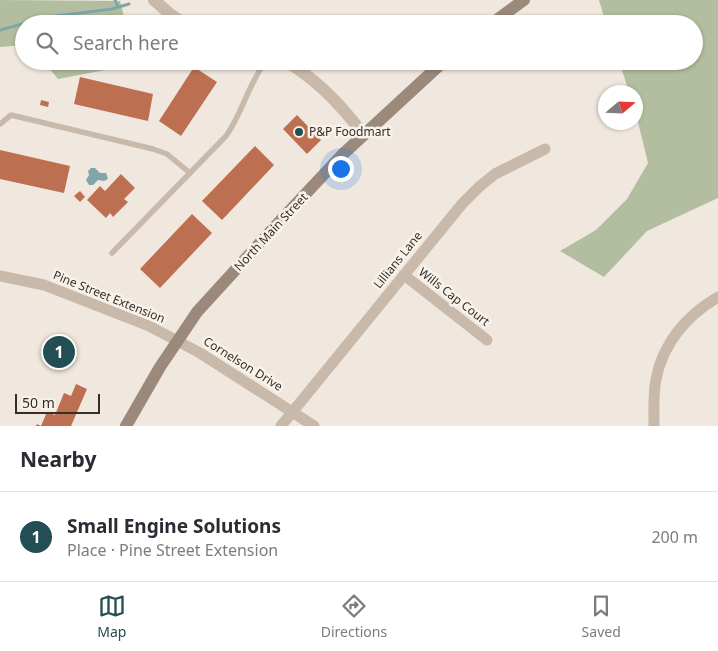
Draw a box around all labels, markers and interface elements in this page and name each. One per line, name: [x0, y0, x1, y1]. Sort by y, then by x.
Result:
search box: [15, 15, 703, 70]
icon: search: [33, 29, 61, 57]
text: Search here: [73, 30, 179, 56]
north arrow: [598, 85, 643, 130]
place label: P&P Foodmart: [309, 123, 391, 140]
marker: P&P Foodmart: [293, 126, 305, 138]
your location: [328, 156, 354, 182]
street label: North Main Street: [230, 188, 312, 274]
street label: Lillians Lane: [369, 227, 426, 292]
street label: Wills Cap Court: [415, 264, 494, 330]
street label: Pine Street Extension: [51, 266, 168, 327]
street label: Cornelson Drive: [200, 332, 286, 395]
pin: 1: [43, 333, 75, 371]
scale bar: [15, 391, 100, 414]
text: 50 m: [22, 393, 55, 412]
text: Nearby: [20, 445, 96, 473]
text: Small Engine Solutions: [67, 513, 281, 539]
text: 1: [31, 526, 41, 548]
text: 200 m: [651, 526, 698, 548]
text: Place · Pine Street Extension: [67, 539, 278, 561]
tab: Map: [97, 592, 126, 641]
tab: Directions: [321, 592, 387, 641]
tab: Saved: [582, 592, 621, 641]

